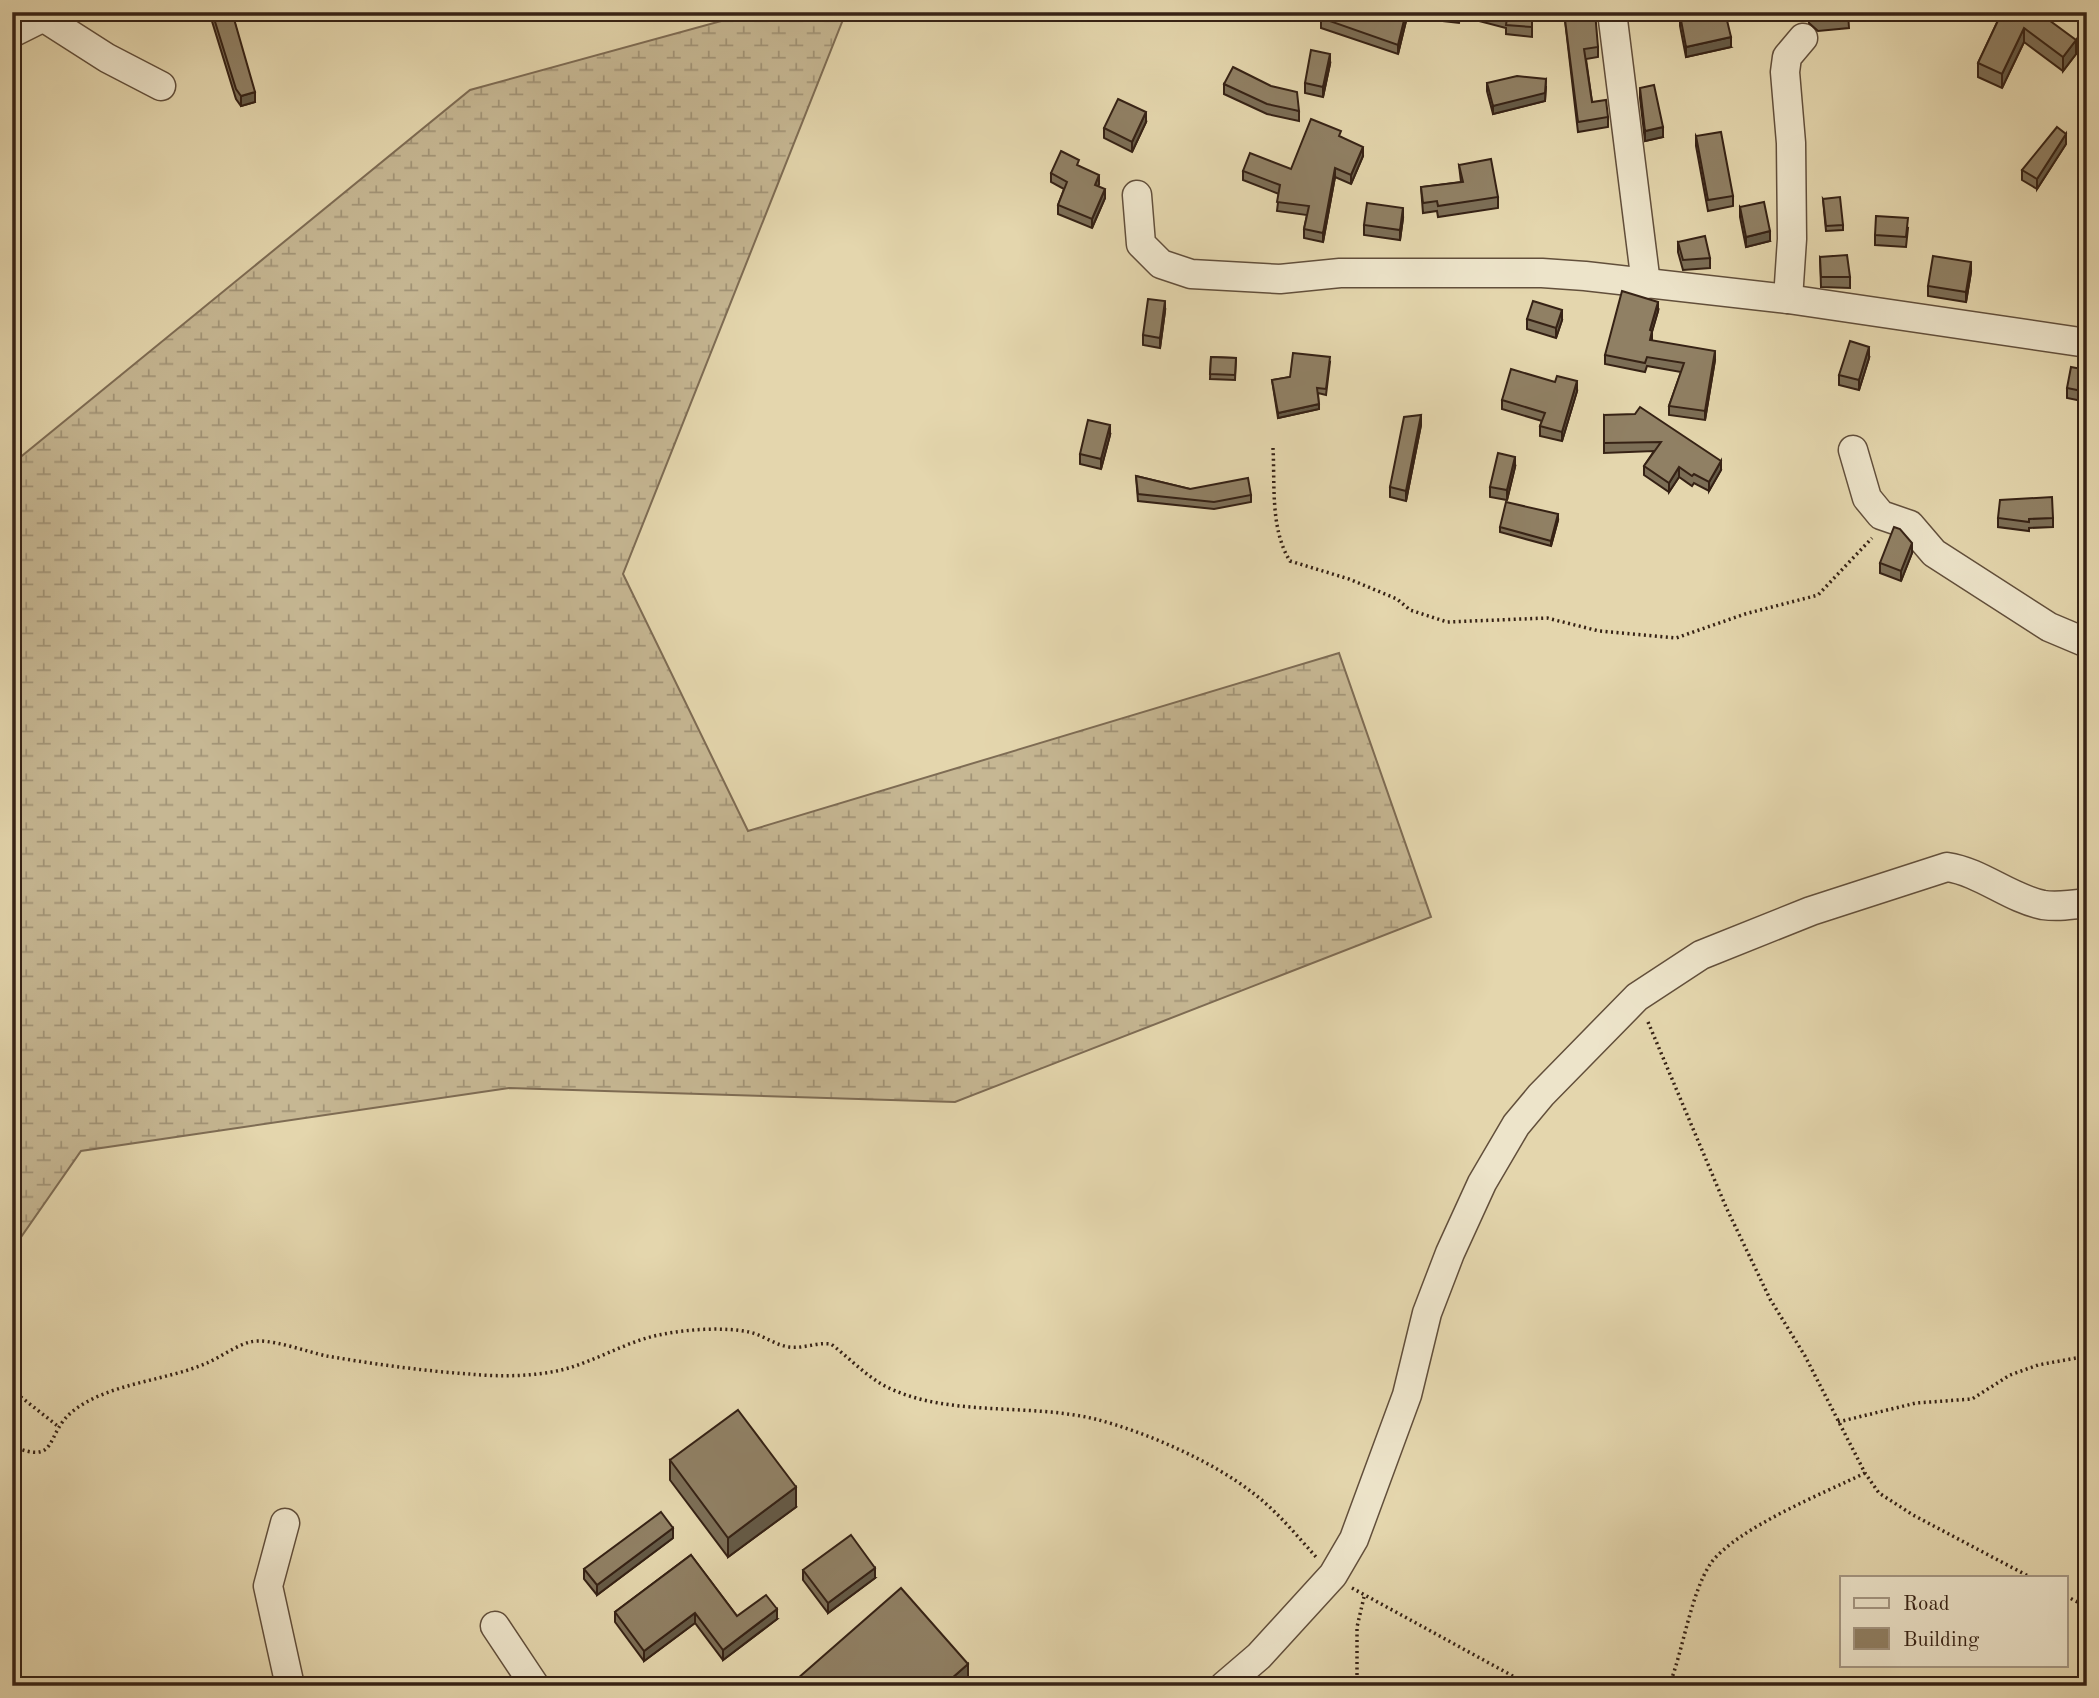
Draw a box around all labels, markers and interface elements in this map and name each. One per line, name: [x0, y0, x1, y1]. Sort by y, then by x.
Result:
legend: [1840, 1576, 2068, 1666]
text: Road: [1903, 1594, 1950, 1615]
text: Building: [1903, 1630, 1980, 1651]

